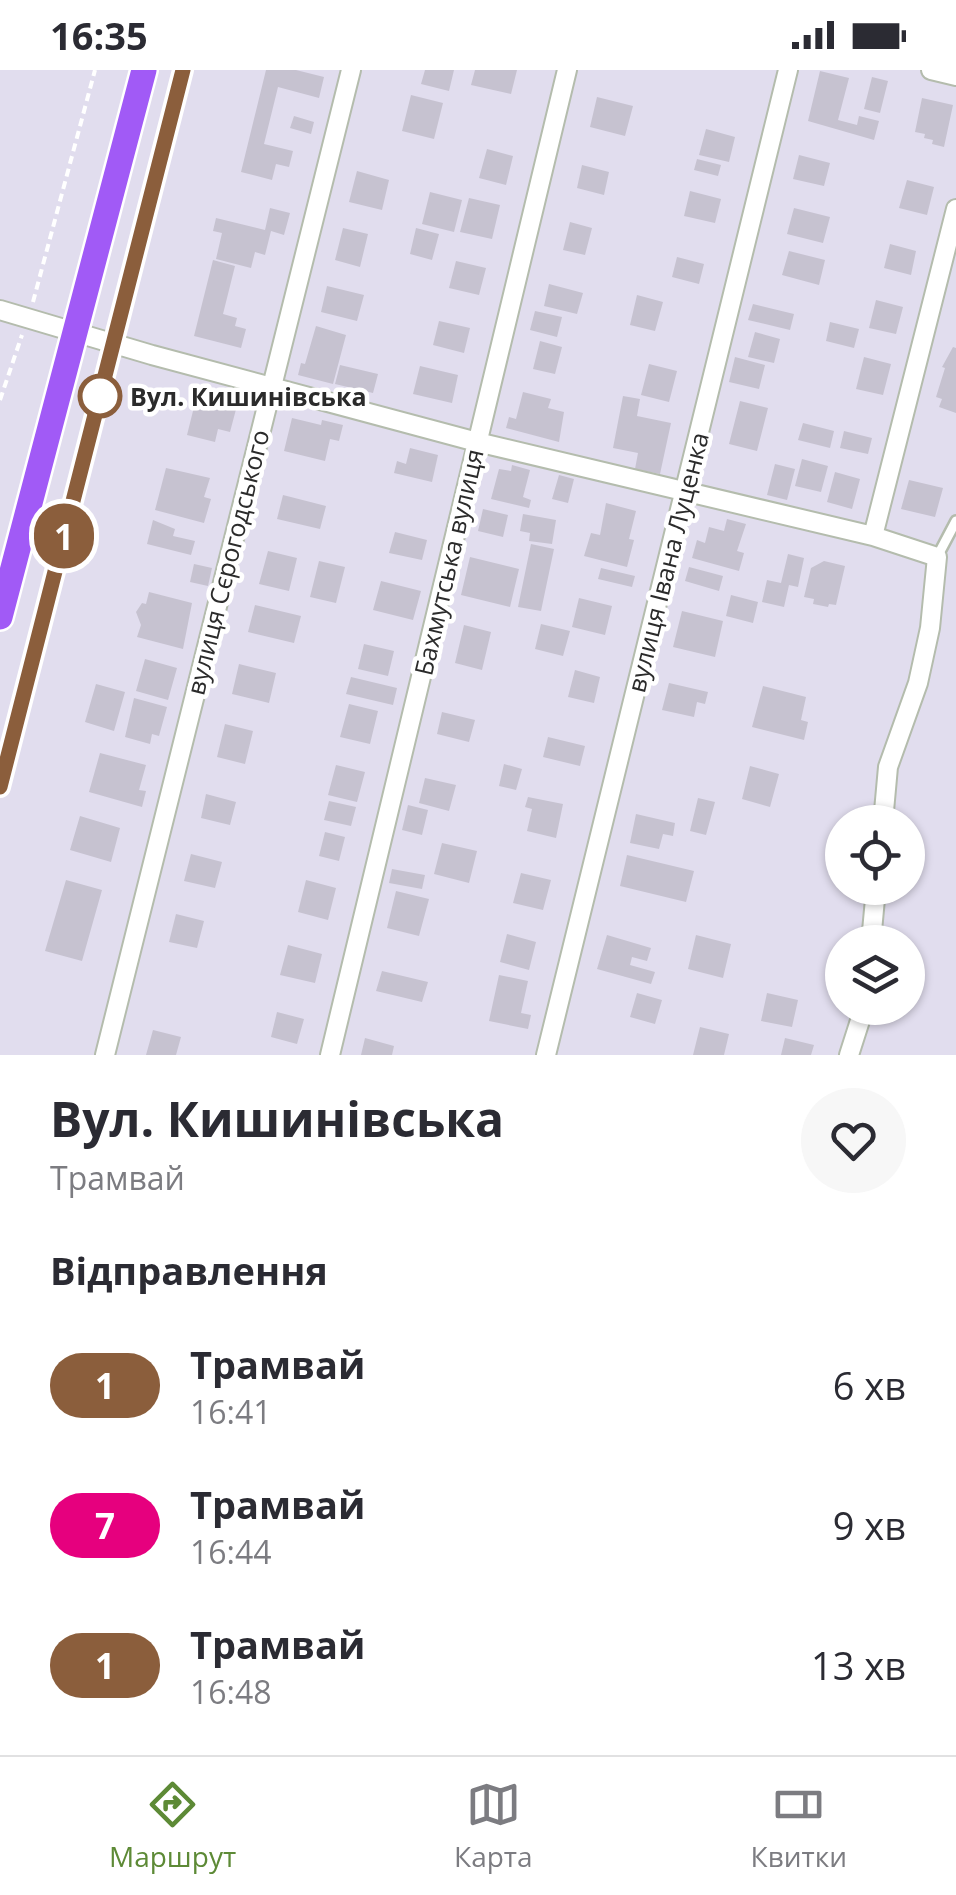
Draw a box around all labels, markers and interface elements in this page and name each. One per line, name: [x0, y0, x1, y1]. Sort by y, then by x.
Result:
text: 16:35: [50, 9, 148, 61]
marker: Вул. Кишинівська: [79, 375, 121, 417]
place label: Вул. Кишинівська: [130, 379, 367, 413]
street label: вулиця Сєрогодського: [178, 426, 276, 698]
street label: вулиця Івана Луценка: [618, 428, 716, 696]
street label: Бахмутська вулиця: [405, 445, 491, 679]
line badge: 1: [32, 504, 96, 568]
text: 1: [54, 513, 74, 560]
map controls: [825, 805, 925, 1025]
button: locate: [825, 805, 925, 905]
button: layers: [825, 925, 925, 1025]
text: Вул. Кишинівська: [50, 1086, 504, 1151]
button: heart: [801, 1088, 906, 1193]
text: Трамвай: [50, 1156, 185, 1199]
text: Відправлення: [50, 1244, 328, 1296]
text: Трамвай: [190, 1338, 365, 1390]
text: 6 хв: [833, 1359, 906, 1411]
text: 1: [95, 1362, 115, 1409]
text: 16:41: [190, 1390, 272, 1433]
text: Трамвай: [190, 1478, 365, 1530]
text: 9 хв: [833, 1499, 906, 1551]
text: 7: [95, 1502, 115, 1549]
text: 16:44: [190, 1530, 272, 1573]
text: Трамвай: [190, 1618, 365, 1670]
text: 13 хв: [811, 1639, 906, 1691]
text: 1: [95, 1642, 115, 1689]
text: 16:48: [190, 1670, 272, 1713]
tab: Маршрут: [109, 1777, 236, 1875]
tab: Карта: [454, 1777, 533, 1875]
tab: Квитки: [751, 1777, 847, 1875]

